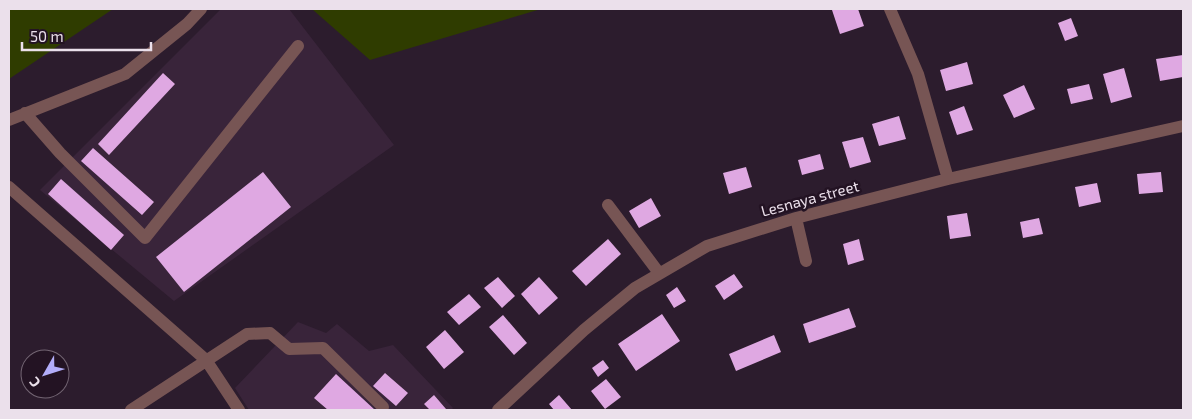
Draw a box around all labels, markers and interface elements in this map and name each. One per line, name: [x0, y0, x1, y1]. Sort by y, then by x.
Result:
scale bar: [22, 20, 151, 52]
text: 50 m: [30, 27, 64, 45]
street label: Lesnaya street: [759, 176, 861, 220]
north arrow: [20, 349, 70, 399]
text: С: [25, 374, 44, 391]

